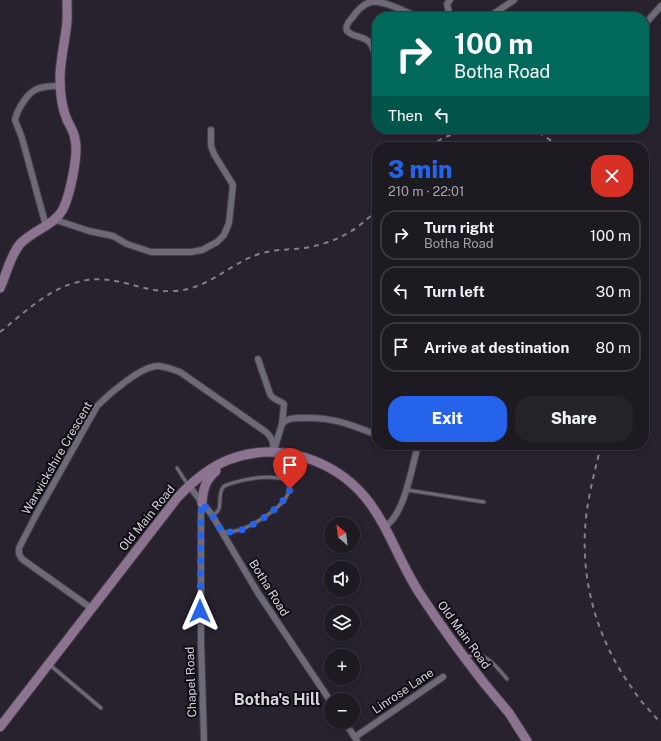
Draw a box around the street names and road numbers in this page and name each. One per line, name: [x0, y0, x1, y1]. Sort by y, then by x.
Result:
street label: Warwickshire Crescent: [19, 399, 95, 517]
street label: Old Main Road: [116, 482, 178, 554]
street label: Botha Road: [246, 557, 292, 619]
street label: Old Main Road: [435, 598, 493, 672]
street label: Chapel Road: [183, 646, 199, 718]
street label: Linrose Lane: [370, 665, 437, 717]

